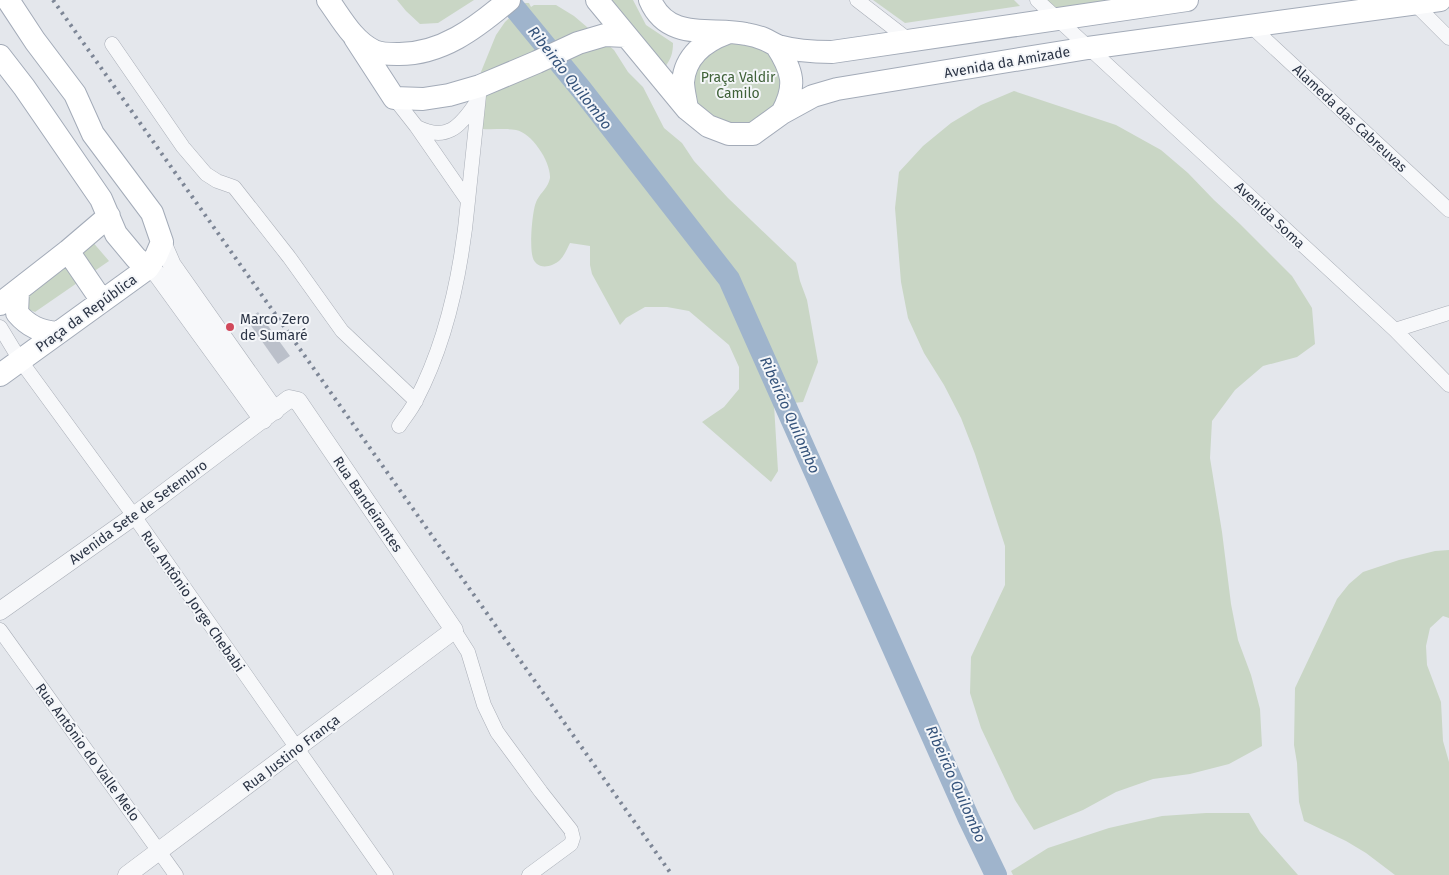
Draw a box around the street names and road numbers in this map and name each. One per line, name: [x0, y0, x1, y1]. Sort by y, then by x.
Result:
street label: Avenida da Amizade: [943, 43, 1071, 82]
street label: Alameda das Cabreuvas: [1289, 61, 1411, 176]
street label: Avenida Soma: [1231, 179, 1308, 252]
street label: Praça da República: [32, 271, 140, 356]
street label: Rua Bandeirantes: [329, 453, 406, 556]
street label: Avenida Sete de Setembro: [66, 457, 211, 568]
street label: Rua Antônio Jorge Chebabi: [137, 527, 248, 675]
street label: Rua Antônio do Valle Melo: [32, 680, 143, 825]
street label: Rua Justino França: [239, 711, 343, 795]

